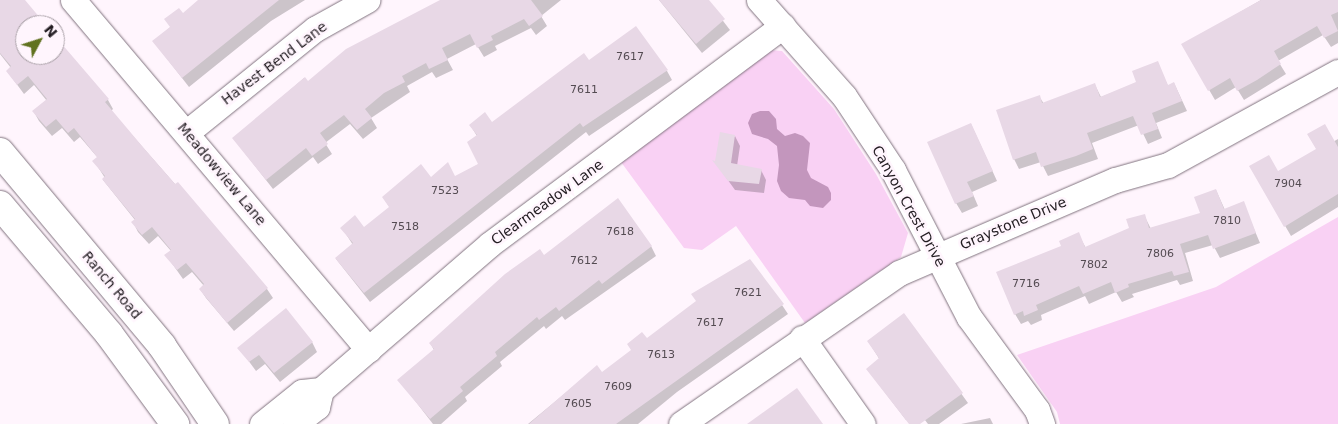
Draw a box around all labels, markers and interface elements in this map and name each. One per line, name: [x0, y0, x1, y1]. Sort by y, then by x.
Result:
north arrow: [15, 15, 65, 65]
street label: Havest Bend Lane: [218, 18, 330, 108]
text: N: [41, 21, 61, 41]
house number: 7617: [616, 50, 644, 64]
house number: 7611: [570, 83, 598, 97]
street label: Meadowview Lane: [174, 119, 270, 229]
street label: Canyon Crest Drive: [869, 143, 949, 269]
street label: Clearmeadow Lane: [488, 156, 606, 248]
house number: 7904: [1274, 177, 1302, 191]
house number: 7523: [431, 184, 459, 198]
street label: Graystone Drive: [957, 193, 1069, 253]
house number: 7810: [1213, 214, 1241, 228]
house number: 7518: [391, 220, 419, 234]
house number: 7618: [606, 225, 634, 239]
house number: 7806: [1146, 247, 1174, 261]
street label: Ranch Road: [79, 248, 145, 322]
house number: 7612: [570, 254, 598, 268]
house number: 7802: [1080, 258, 1108, 272]
house number: 7716: [1012, 277, 1040, 291]
house number: 7621: [734, 286, 762, 300]
house number: 7617: [696, 316, 724, 330]
house number: 7613: [647, 348, 675, 362]
house number: 7609: [604, 380, 632, 394]
house number: 7605: [564, 397, 592, 411]

